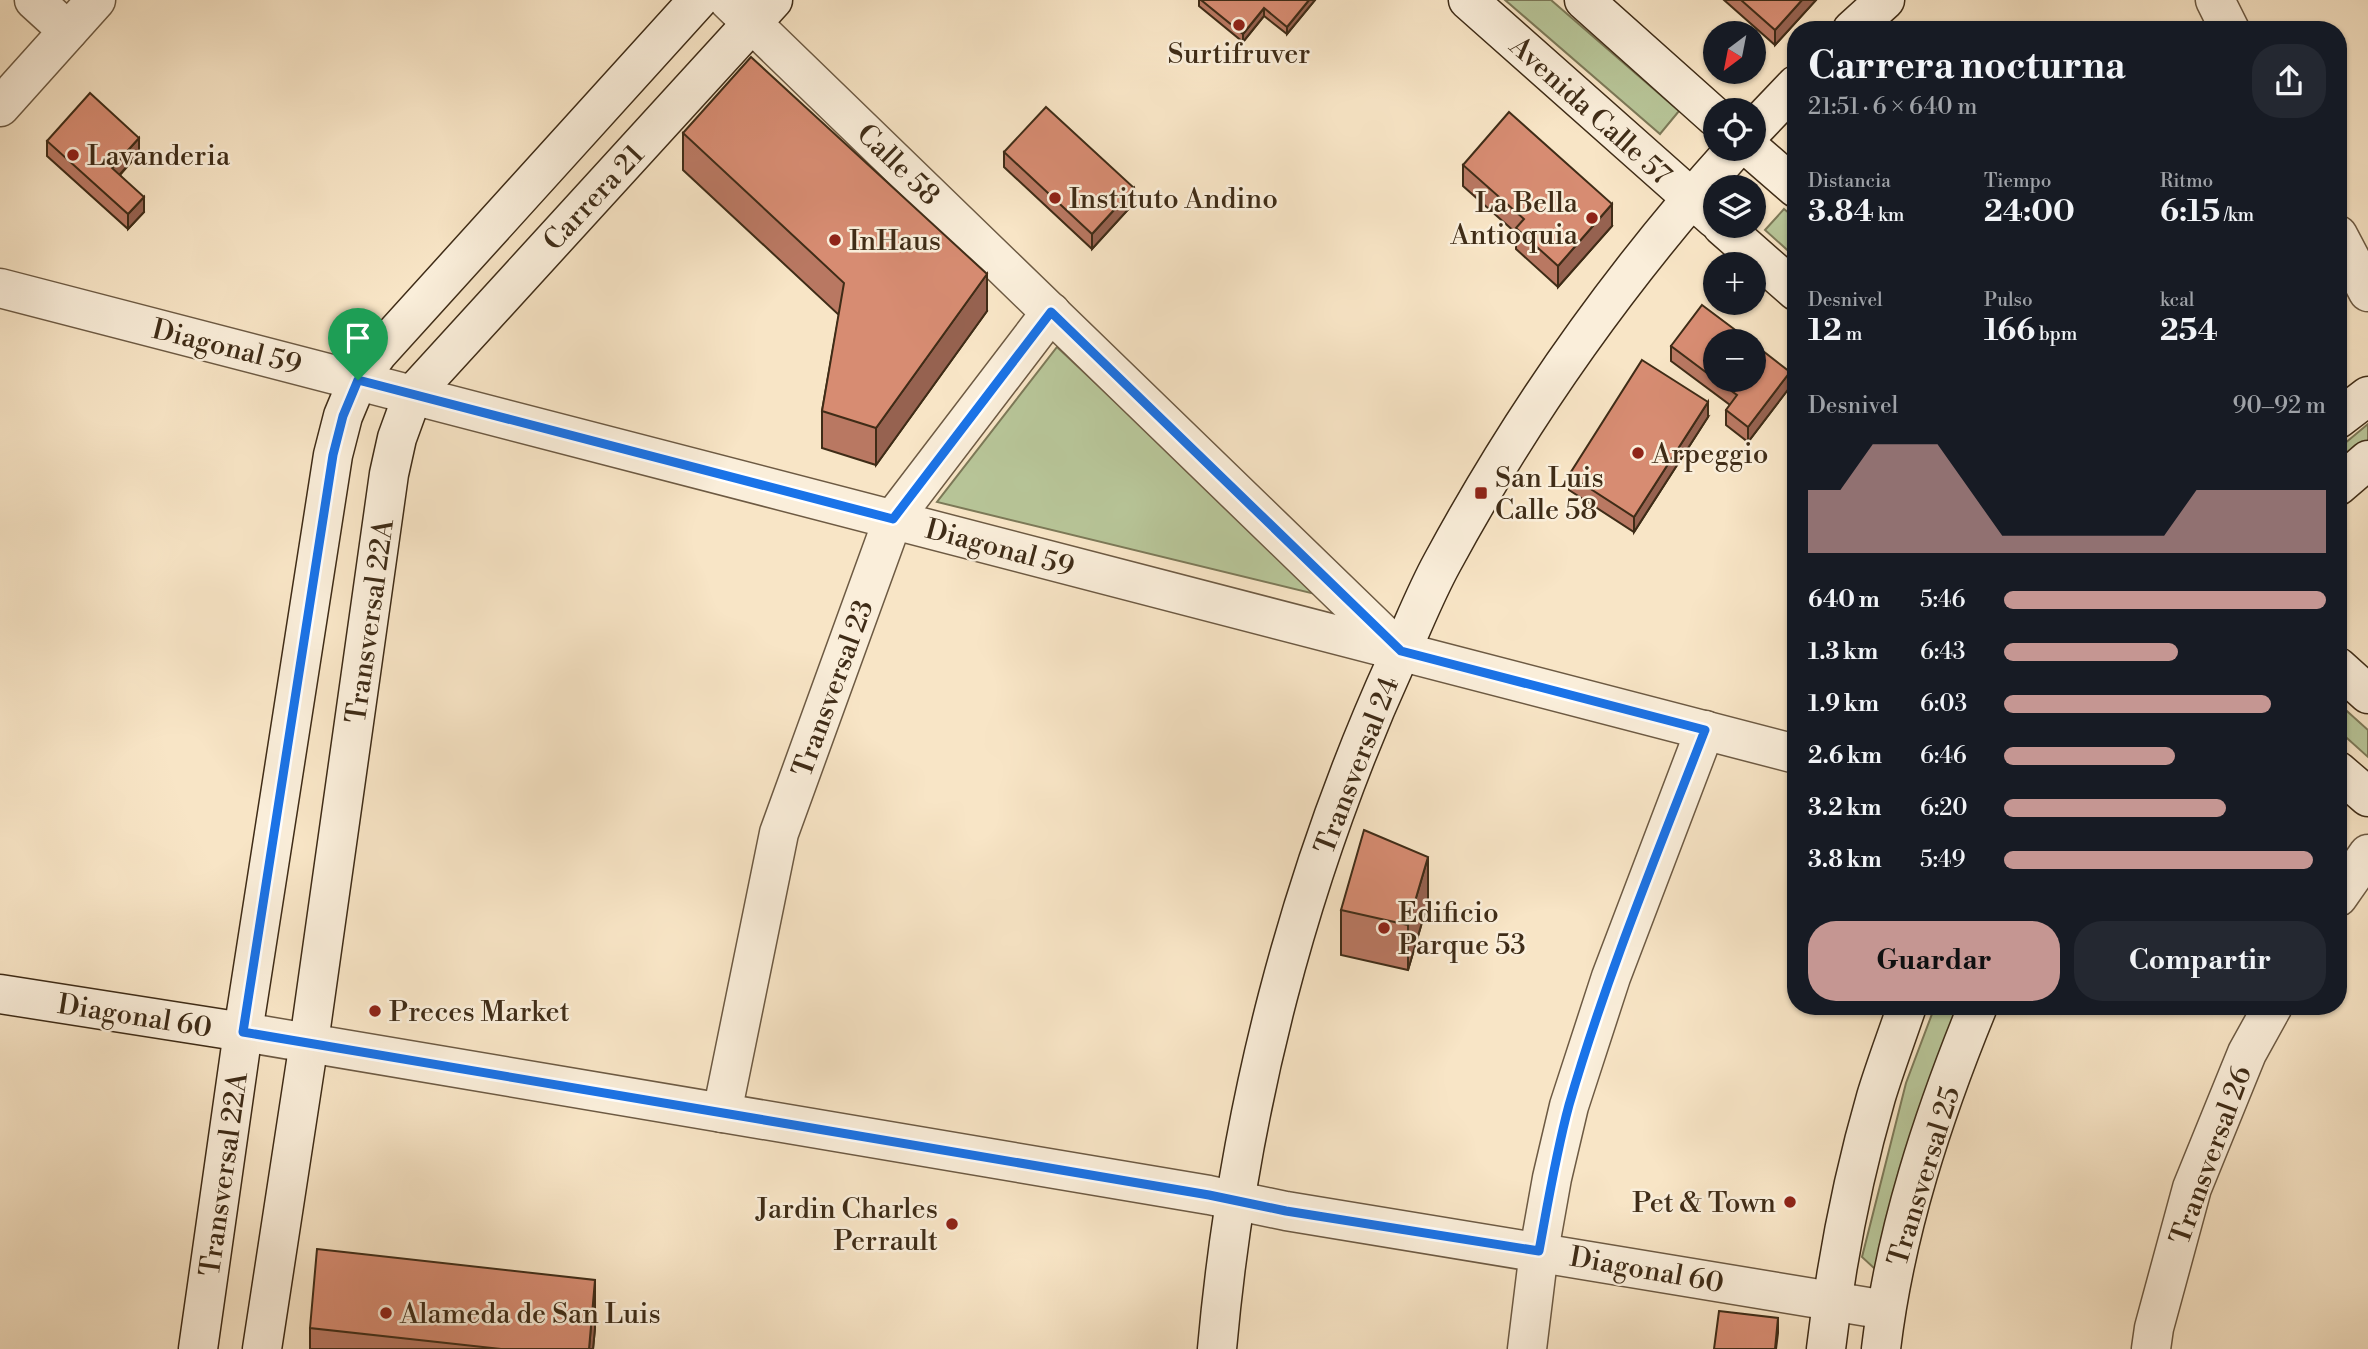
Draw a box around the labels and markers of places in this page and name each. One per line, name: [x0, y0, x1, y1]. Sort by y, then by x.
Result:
marker: Surtifruver: [1231, 17, 1247, 33]
place label: Surtifruver: [1168, 37, 1310, 72]
place label: Lavanderia: [87, 139, 231, 174]
marker: Lavanderia: [65, 147, 81, 163]
place label: Instituto Andino: [1069, 182, 1278, 217]
place label: La Bella Antioquia: [1450, 186, 1579, 253]
marker: Instituto Andino: [1047, 190, 1063, 206]
marker: La Bella Antioquia: [1584, 210, 1600, 226]
place label: InHaus: [849, 224, 941, 259]
marker: InHaus: [827, 232, 843, 248]
pin: [328, 308, 388, 380]
place label: Arpeggio: [1651, 437, 1768, 472]
marker: Arpeggio: [1630, 445, 1646, 461]
place label: San Luis Calle 58: [1495, 461, 1604, 528]
marker: San Luis Calle 58: [1473, 485, 1489, 501]
place label: Edificio Parque 53: [1398, 896, 1526, 963]
marker: Edificio Parque 53: [1376, 920, 1392, 936]
place label: Preces Market: [389, 995, 570, 1030]
marker: Preces Market: [367, 1003, 383, 1019]
place label: Pet & Town: [1632, 1186, 1776, 1221]
place label: Jardin Charles Perrault: [755, 1192, 938, 1259]
marker: Pet & Town: [1782, 1194, 1798, 1210]
marker: Jardin Charles Perrault: [944, 1216, 960, 1232]
place label: Alameda de San Luis: [399, 1297, 661, 1332]
marker: Alameda de San Luis: [378, 1305, 394, 1321]

